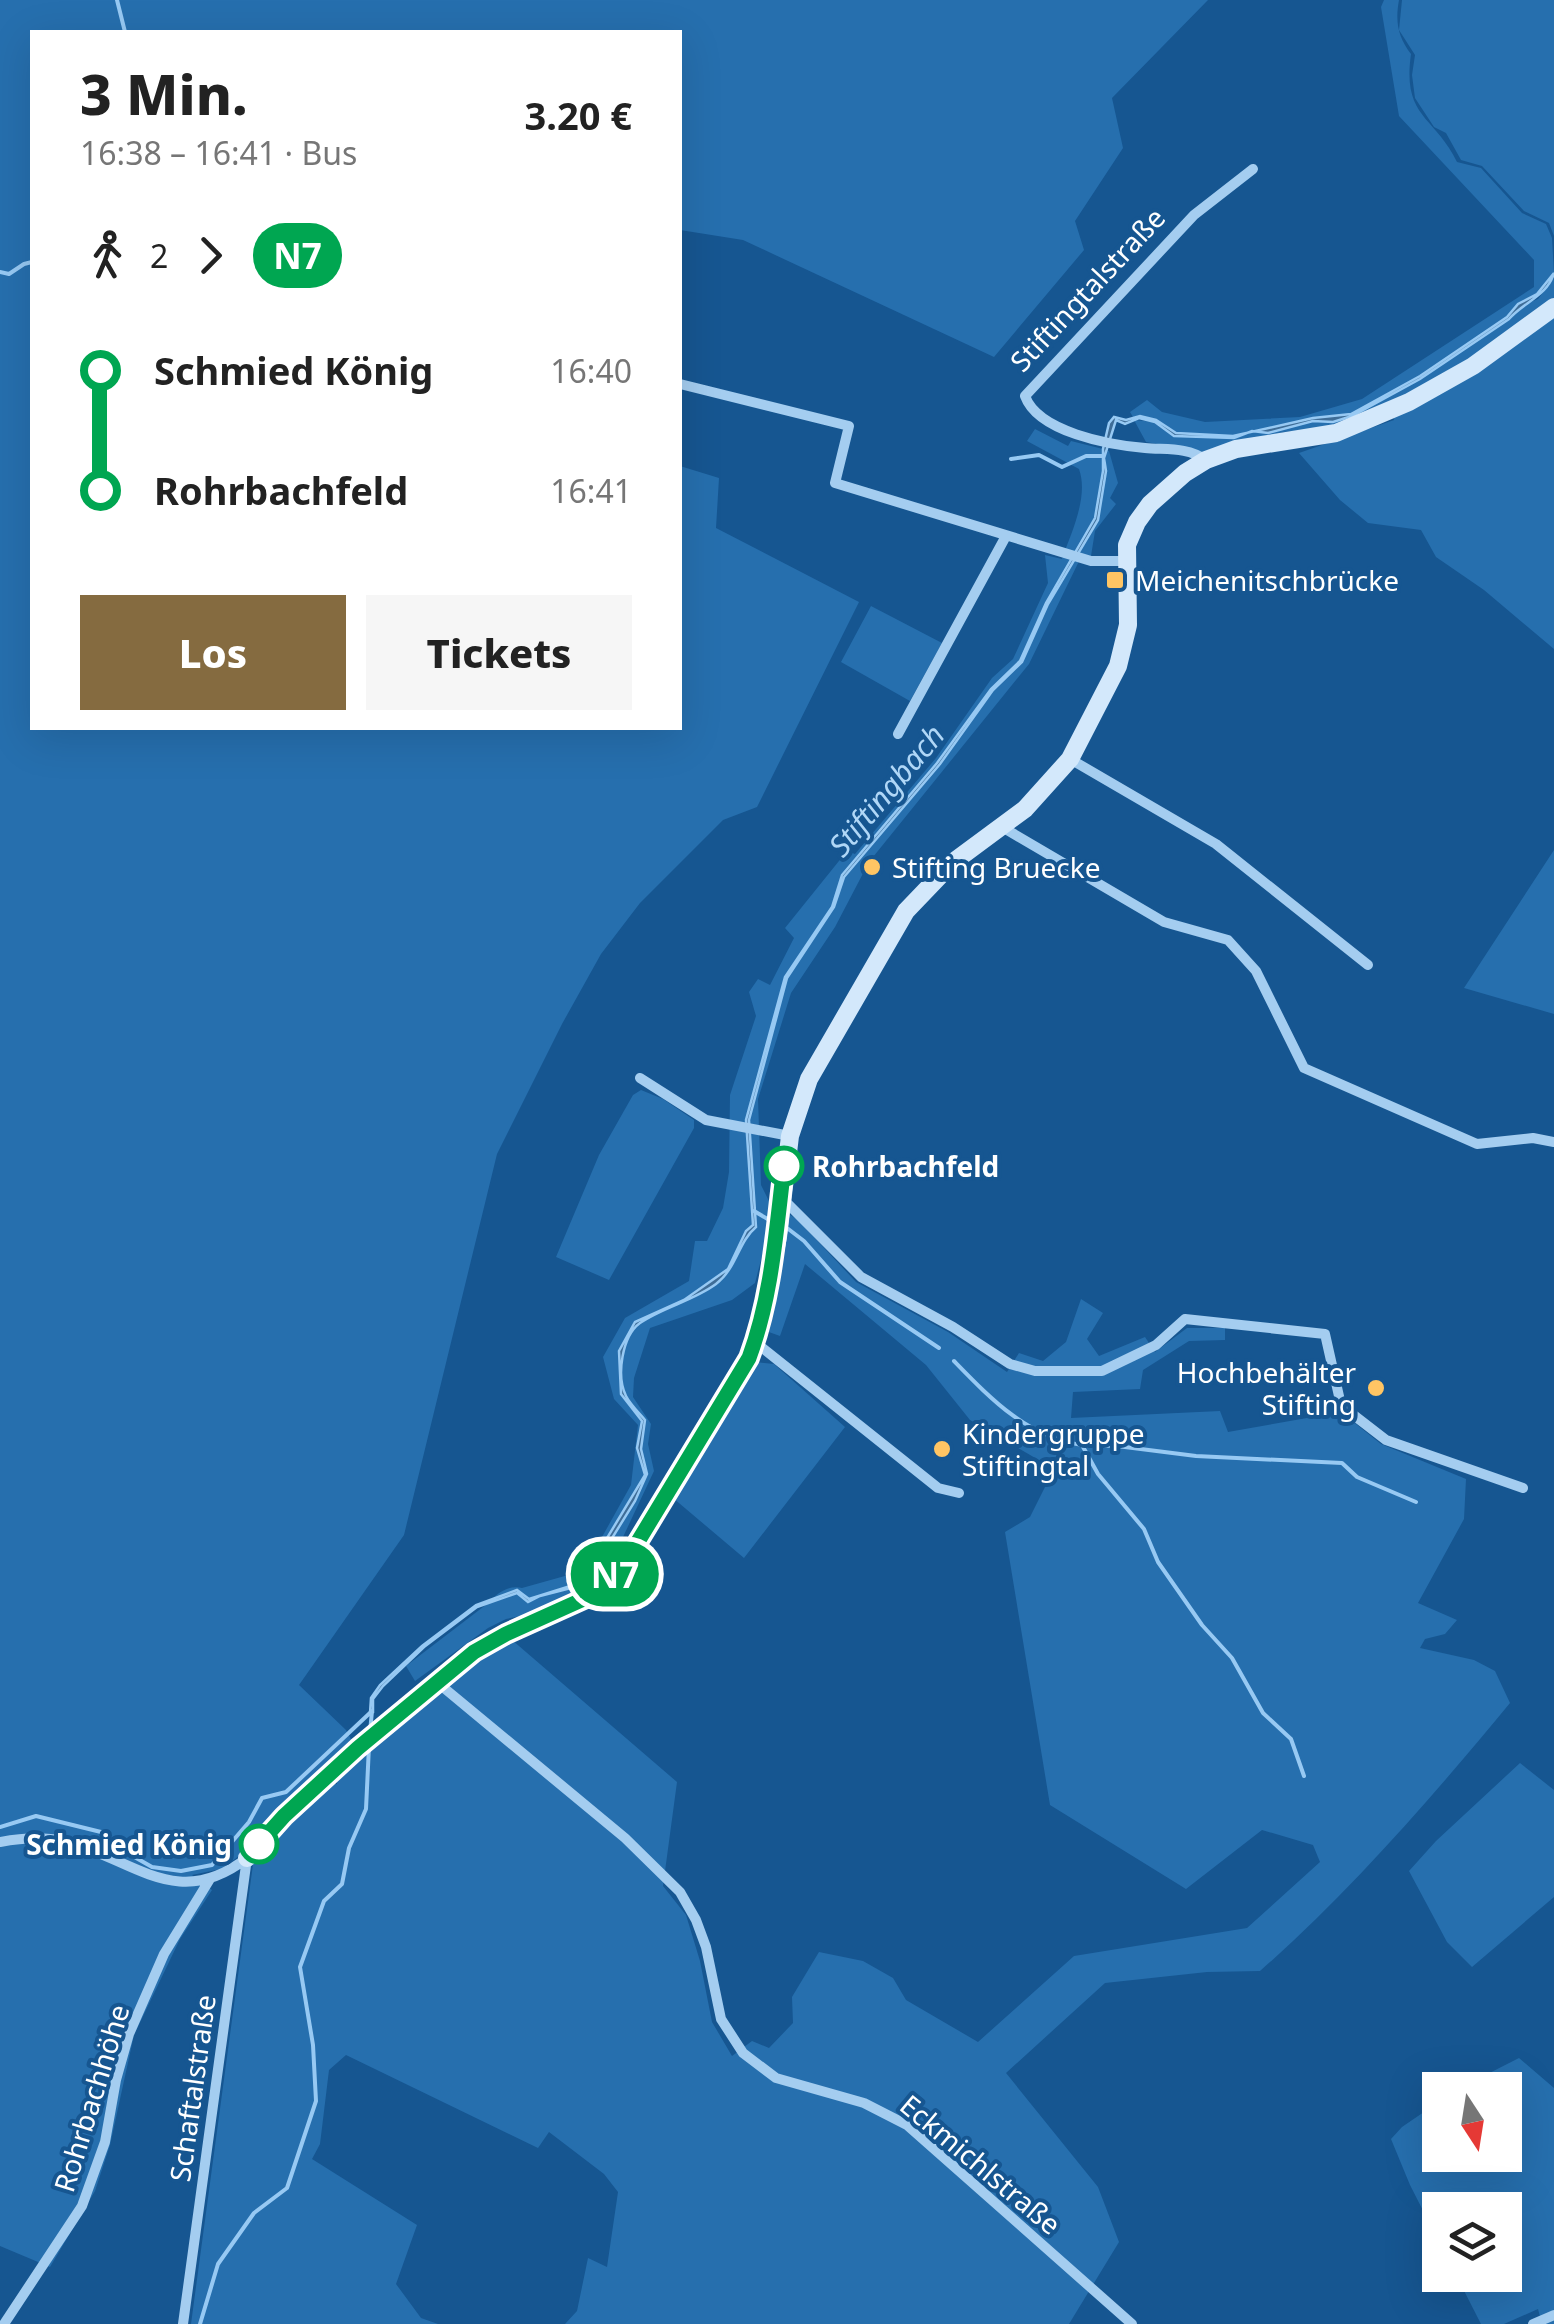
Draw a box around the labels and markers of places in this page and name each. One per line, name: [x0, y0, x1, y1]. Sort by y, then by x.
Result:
place label: Meichenitschbrücke: [1135, 561, 1399, 599]
marker: Meichenitschbrücke: [1104, 569, 1126, 591]
place label: Stifting Bruecke: [892, 848, 1101, 886]
marker: Stifting Bruecke: [861, 856, 883, 878]
marker: Rohrbachfeld: [765, 1147, 803, 1185]
place label: Rohrbachfeld: [812, 1147, 999, 1185]
place label: Hochbehälter Stifting: [1177, 1353, 1356, 1423]
marker: Hochbehälter Stifting: [1365, 1377, 1387, 1399]
place label: Kindergruppe Stiftingtal: [962, 1414, 1144, 1484]
marker: Kindergruppe Stiftingtal: [931, 1438, 953, 1460]
place label: Schmied König: [26, 1825, 232, 1863]
marker: Schmied König: [240, 1825, 278, 1863]

